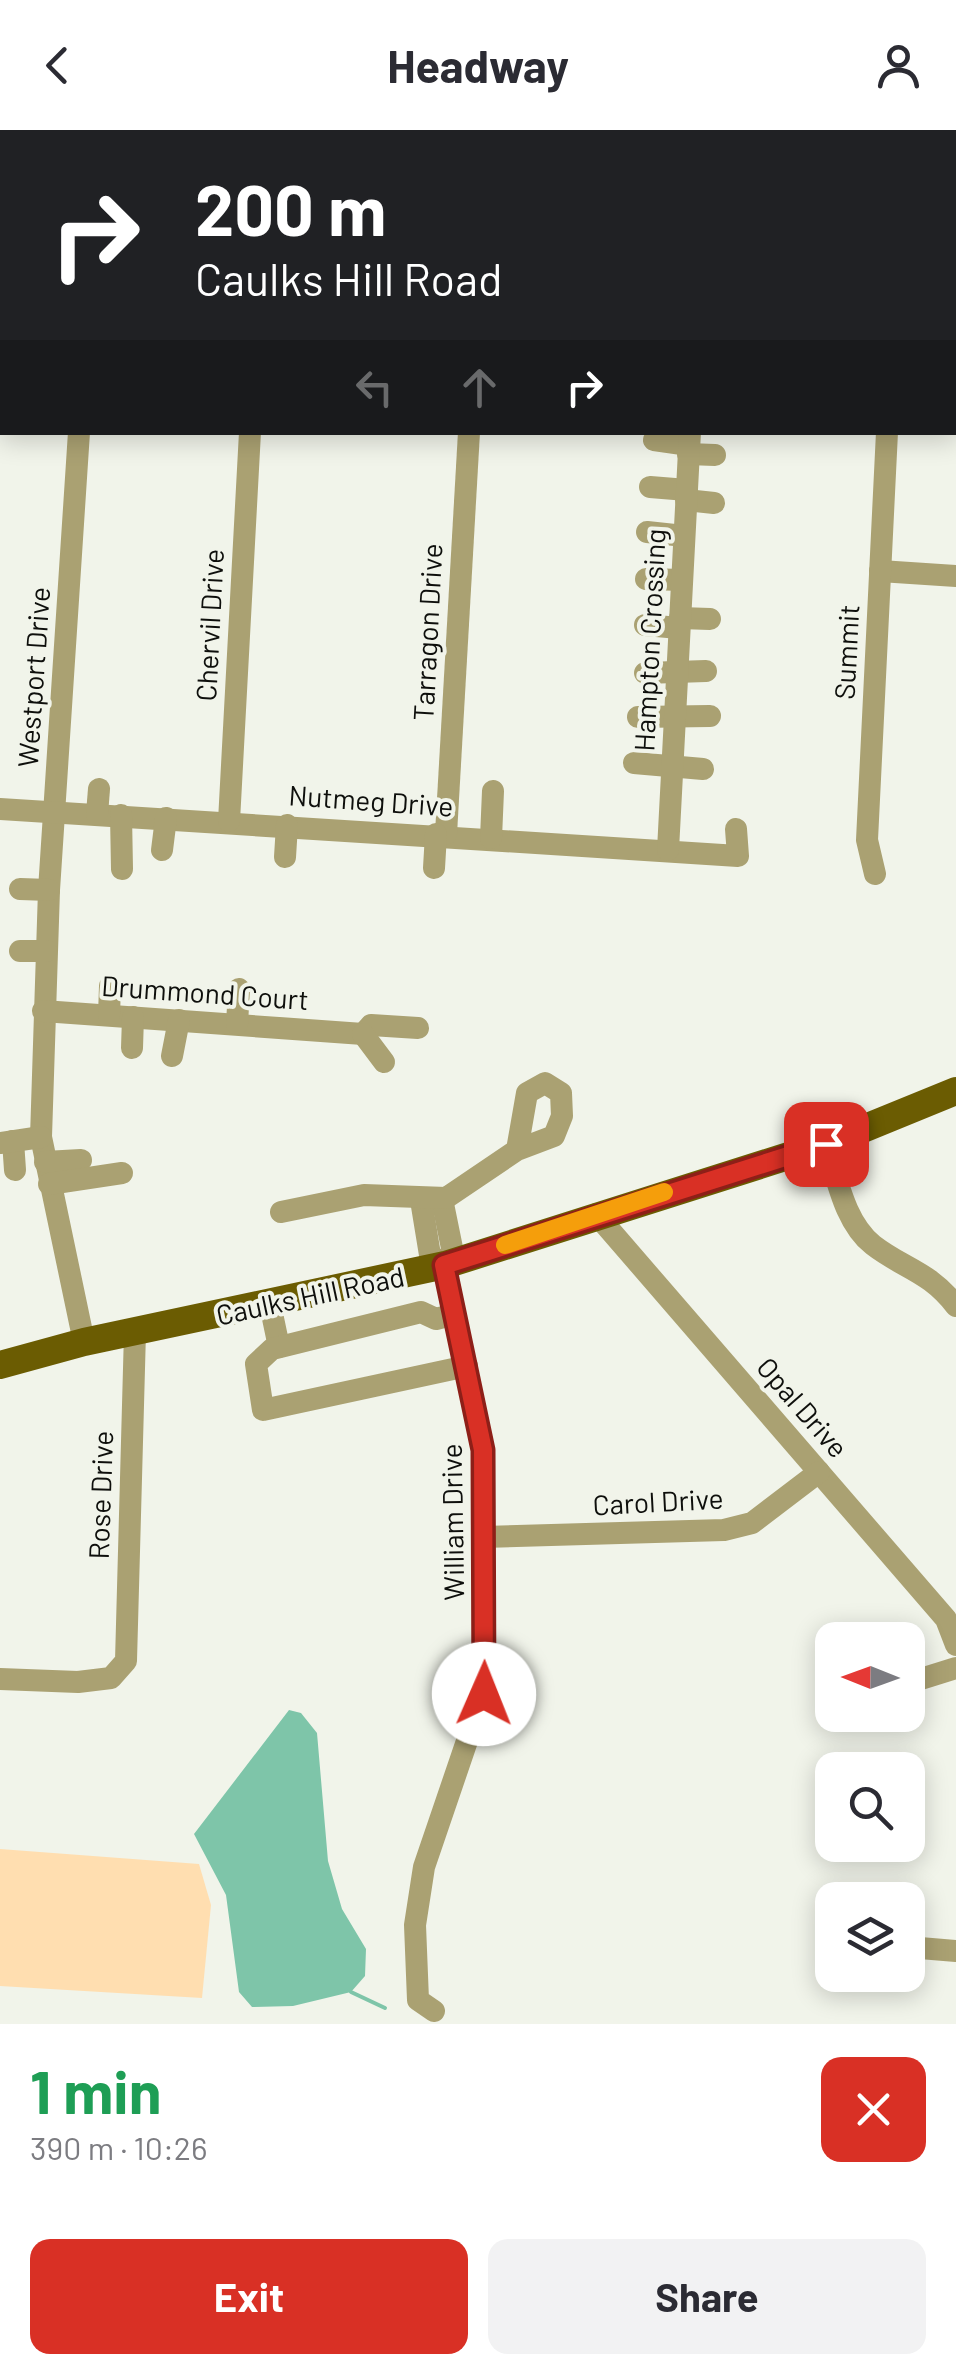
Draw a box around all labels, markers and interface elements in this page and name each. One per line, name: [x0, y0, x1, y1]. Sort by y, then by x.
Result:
icon: back: [30, 38, 85, 93]
text: Headway: [387, 38, 569, 92]
icon: person: [871, 38, 926, 93]
text: 200 m: [195, 166, 386, 250]
icon: right: [30, 170, 160, 300]
text: Caulks Hill Road: [195, 251, 503, 305]
icon: left: [347, 360, 402, 415]
icon: ahead: [452, 360, 507, 415]
icon: right: [557, 360, 612, 415]
street label: Hampton Crossing: [626, 528, 672, 752]
street label: Tarragon Drive: [405, 542, 449, 722]
street label: Chervil Drive: [188, 548, 230, 702]
street label: Westport Drive: [10, 586, 56, 768]
street label: Summit: [827, 604, 865, 700]
street label: Nutmeg Drive: [288, 777, 454, 823]
street label: Drummond Court: [100, 968, 310, 1016]
pin: [784, 1102, 869, 1187]
icon: arrive: [799, 1117, 854, 1172]
street label: Caulks Hill Road: [213, 1258, 407, 1332]
street label: Opal Drive: [750, 1350, 856, 1464]
street label: Rose Drive: [81, 1430, 119, 1560]
street label: William Drive: [434, 1443, 470, 1601]
street label: Carol Drive: [592, 1481, 724, 1521]
north arrow: [815, 1622, 925, 1732]
map controls: [815, 1622, 925, 1992]
position arrow: [432, 1642, 536, 1746]
button: search: [815, 1752, 925, 1862]
button: layers: [815, 1882, 925, 1992]
text: 1 min: [30, 2054, 161, 2126]
button: close: [821, 2057, 926, 2162]
text: 390 m · 10:26: [30, 2128, 207, 2166]
button: Exit: [30, 2239, 468, 2354]
button: Share: [488, 2239, 926, 2354]

